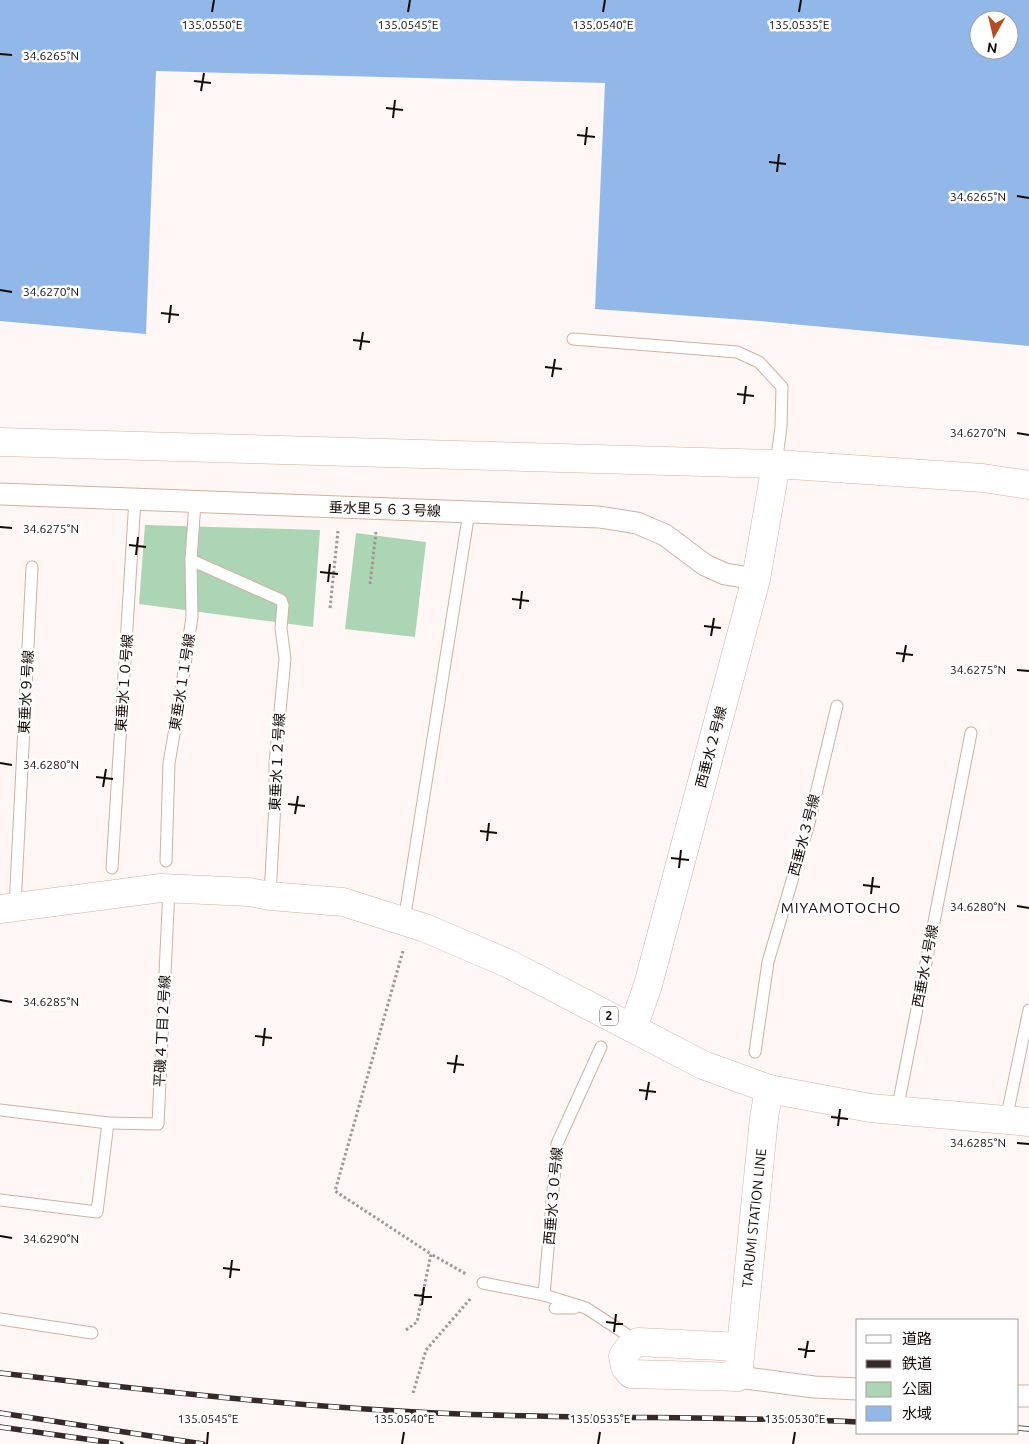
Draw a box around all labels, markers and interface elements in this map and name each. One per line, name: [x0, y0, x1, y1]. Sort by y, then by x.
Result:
north arrow: [969, 10, 1019, 60]
text: 135.0550°E: [182, 18, 243, 31]
text: 135.0545°E: [378, 18, 439, 31]
text: 135.0540°E: [573, 18, 634, 31]
text: 135.0535°E: [769, 18, 830, 31]
text: N: [986, 39, 998, 57]
text: 34.6265°N: [23, 49, 79, 62]
text: 34.6265°N: [950, 190, 1006, 203]
text: 34.6270°N: [23, 285, 79, 298]
text: 34.6270°N: [950, 426, 1006, 439]
street label: 垂水里５６３号線: [329, 499, 441, 519]
text: 34.6275°N: [23, 522, 79, 535]
street label: 東垂水１１号線: [166, 632, 198, 732]
street label: 東垂水１０号線: [113, 634, 135, 732]
street label: 東垂水９号線: [16, 650, 36, 734]
text: 34.6275°N: [950, 663, 1006, 676]
street label: 西垂水２号線: [692, 704, 730, 790]
street label: 東垂水１２号線: [266, 713, 288, 811]
text: 34.6280°N: [23, 758, 79, 771]
street label: 西垂水３号線: [785, 792, 823, 878]
district label: MIYAMOTOCHO: [781, 899, 901, 916]
text: 34.6280°N: [950, 900, 1006, 913]
street label: 西垂水４号線: [909, 923, 941, 1009]
street label: 平磯４丁目２号線: [151, 975, 173, 1087]
text: 34.6285°N: [23, 995, 79, 1008]
road number: 2: [600, 1006, 618, 1026]
text: 34.6285°N: [950, 1136, 1006, 1149]
street label: 西垂水３０号線: [541, 1146, 565, 1246]
street label: TARUMI STATION LINE: [739, 1147, 769, 1288]
text: 34.6290°N: [23, 1232, 79, 1245]
legend: [856, 1319, 1019, 1434]
text: 道路: [902, 1330, 932, 1347]
text: 鉄道: [902, 1355, 932, 1372]
text: 公園: [902, 1380, 932, 1397]
text: 水域: [902, 1405, 932, 1422]
text: 135.0545°E: [178, 1412, 239, 1425]
text: 135.0540°E: [374, 1412, 435, 1425]
text: 135.0535°E: [570, 1412, 631, 1425]
text: 135.0530°E: [765, 1412, 826, 1425]

